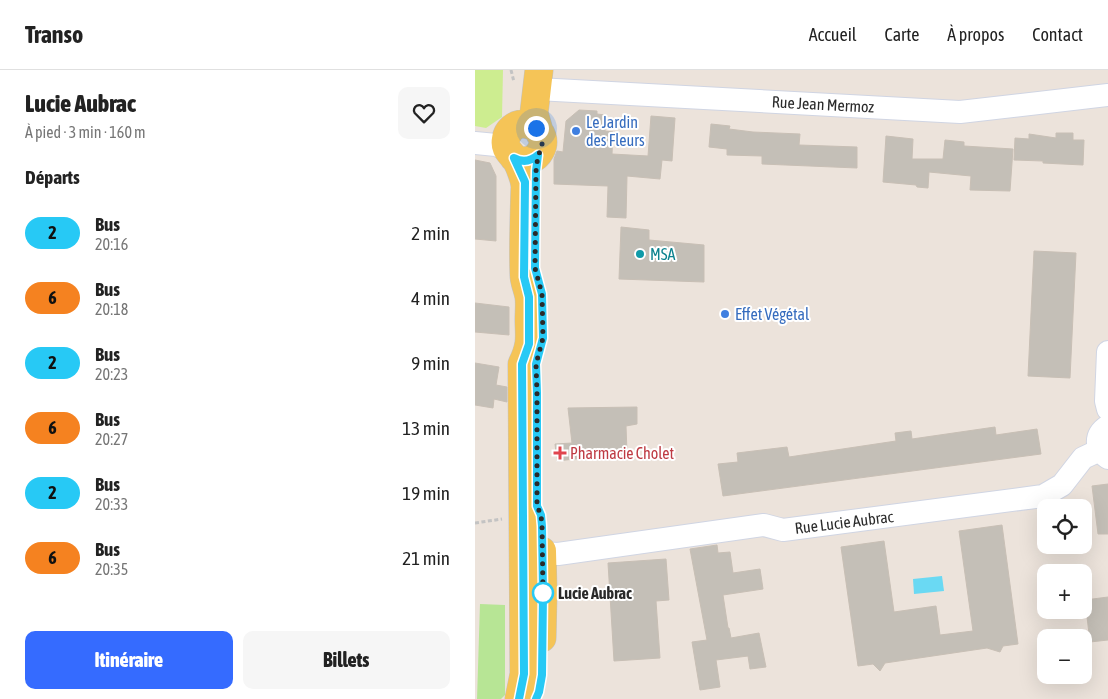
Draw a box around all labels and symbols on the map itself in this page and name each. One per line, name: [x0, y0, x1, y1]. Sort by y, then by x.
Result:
street label: Rue Jean Mermoz: [771, 92, 875, 116]
place label: Le Jardin des Fleurs: [586, 113, 645, 149]
your location: [524, 116, 549, 141]
marker: Le Jardin des Fleurs: [570, 125, 582, 137]
place label: MSA: [650, 245, 675, 263]
marker: MSA: [634, 248, 646, 260]
place label: Effet Végétal: [735, 305, 810, 324]
marker: Effet Végétal: [719, 308, 731, 320]
place label: Pharmacie Cholet: [570, 444, 675, 462]
marker: Pharmacie Cholet: [554, 447, 566, 459]
street label: Rue Lucie Aubrac: [794, 507, 894, 537]
marker: Lucie Aubrac: [532, 582, 554, 604]
place label: Lucie Aubrac: [558, 584, 632, 602]

